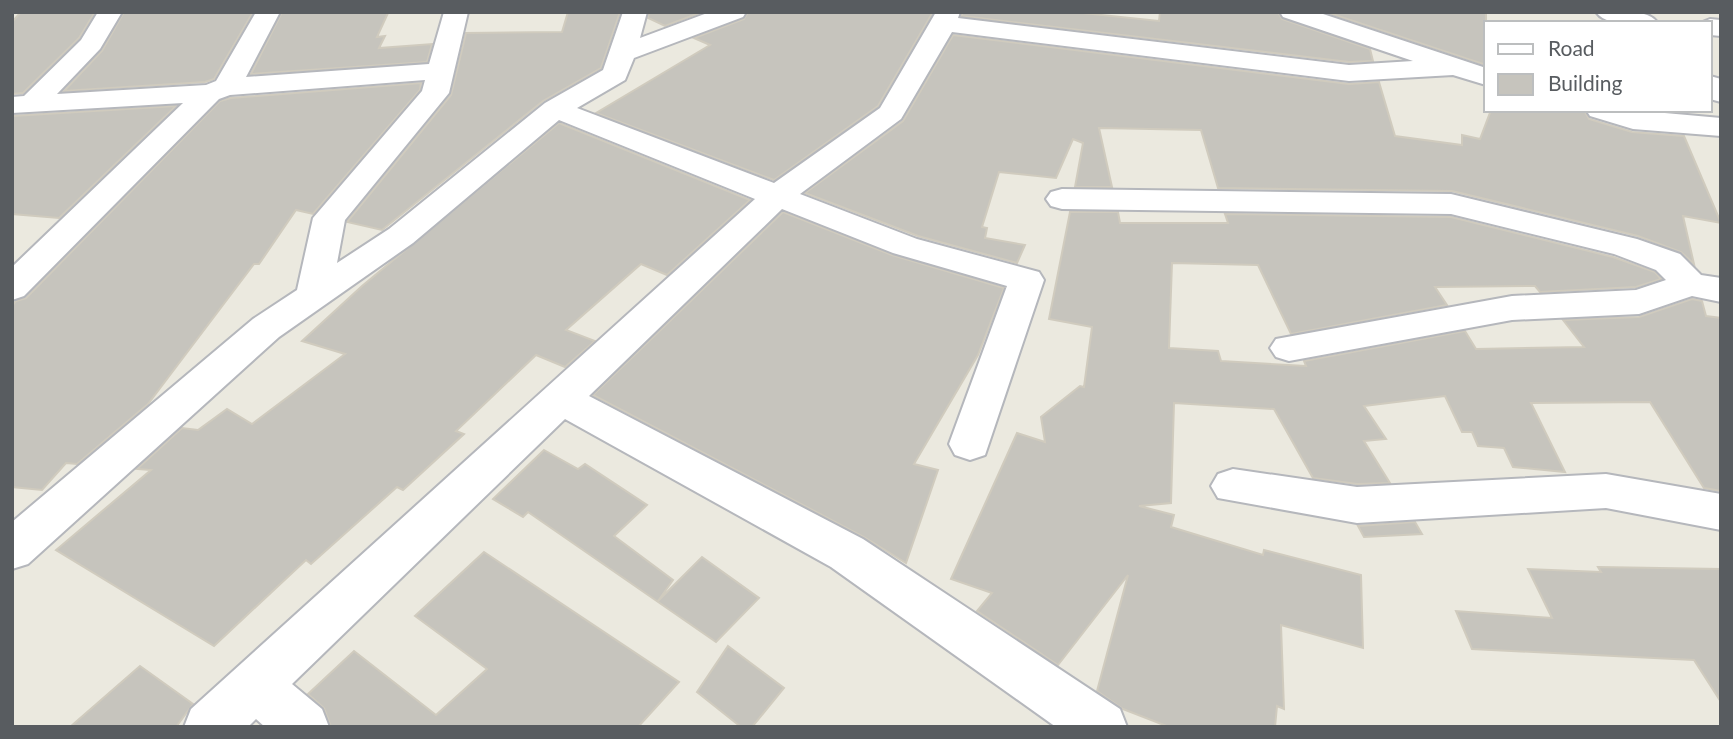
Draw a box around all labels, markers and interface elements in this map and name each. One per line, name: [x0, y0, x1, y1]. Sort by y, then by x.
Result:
legend: [1484, 21, 1712, 112]
text: Road: [1548, 35, 1595, 60]
text: Building: [1548, 70, 1623, 95]

